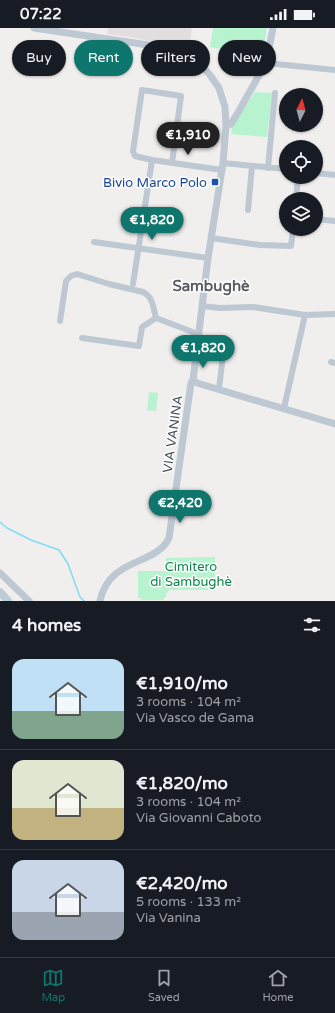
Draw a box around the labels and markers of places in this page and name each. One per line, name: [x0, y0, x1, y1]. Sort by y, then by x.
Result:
pin: €1,910: [155, 122, 221, 156]
place label: Bivio Marco Polo: [103, 175, 207, 191]
marker: Bivio Marco Polo: [210, 177, 220, 187]
pin: €1,820: [119, 207, 185, 241]
pin: €1,820: [170, 335, 236, 369]
pin: €2,420: [147, 490, 213, 524]

